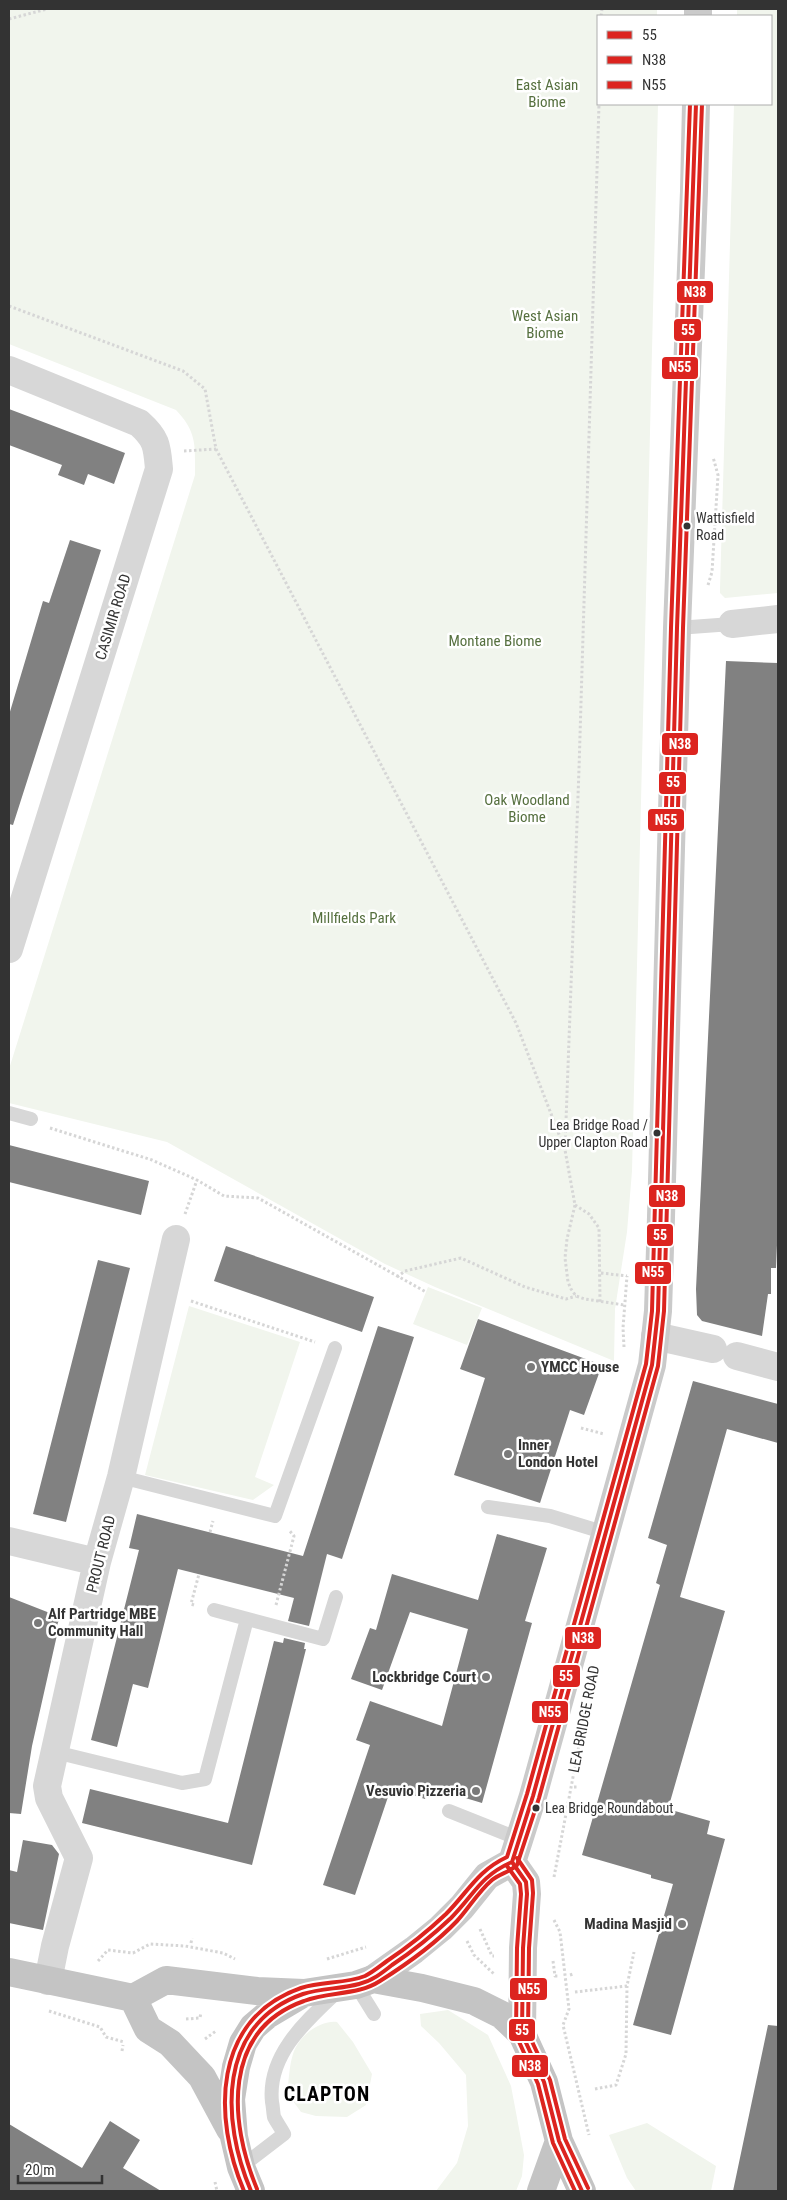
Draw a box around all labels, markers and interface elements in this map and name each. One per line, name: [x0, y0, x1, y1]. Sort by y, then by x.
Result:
legend: [597, 15, 772, 105]
text: 55: [642, 26, 657, 44]
text: N38: [642, 51, 666, 69]
park label: East Asian Biome: [516, 76, 578, 111]
text: N55: [642, 76, 666, 94]
line badge: N38: [676, 280, 714, 304]
text: N38: [684, 284, 706, 300]
park label: West Asian Biome: [512, 307, 578, 342]
line badge: 55: [673, 318, 702, 342]
text: 55: [681, 322, 695, 338]
line badge: N55: [661, 356, 699, 380]
text: N55: [669, 359, 691, 375]
place label: Wattisfield Road: [696, 510, 755, 543]
marker: Wattisfield Road: [682, 521, 692, 531]
street label: CASIMIR ROAD: [91, 572, 135, 662]
park label: Montane Biome: [449, 632, 541, 650]
line badge: N38: [661, 732, 699, 756]
text: N38: [669, 736, 691, 752]
line badge: 55: [658, 771, 687, 795]
text: 55: [666, 774, 680, 790]
park label: Oak Woodland Biome: [484, 791, 570, 826]
line badge: N55: [647, 808, 685, 832]
text: N55: [655, 812, 677, 828]
park label: Millfields Park: [312, 909, 396, 927]
place label: Lea Bridge Road / Upper Clapton Road: [538, 1117, 648, 1150]
marker: Lea Bridge Road / Upper Clapton Road: [652, 1128, 662, 1138]
line badge: N38: [648, 1184, 686, 1208]
text: N38: [656, 1188, 678, 1204]
line badge: 55: [646, 1223, 674, 1247]
text: 55: [653, 1227, 667, 1243]
line badge: N55: [634, 1261, 672, 1285]
text: N55: [642, 1264, 664, 1280]
place label: YMCC House: [541, 1358, 619, 1376]
marker: YMCC House: [525, 1361, 537, 1373]
place label: Inner London Hotel: [518, 1436, 598, 1471]
marker: Inner London Hotel: [502, 1448, 514, 1460]
street label: PROUT ROAD: [83, 1514, 119, 1594]
place label: Alf Partridge MBE Community Hall: [48, 1605, 156, 1640]
marker: Alf Partridge MBE Community Hall: [32, 1617, 44, 1629]
line badge: N38: [564, 1626, 602, 1650]
text: N38: [572, 1630, 594, 1646]
line badge: 55: [552, 1664, 581, 1688]
street label: LEA BRIDGE ROAD: [565, 1664, 603, 1774]
place label: Lockbridge Court: [372, 1668, 476, 1686]
text: 55: [559, 1668, 573, 1684]
marker: Lockbridge Court: [480, 1671, 492, 1683]
line badge: N55: [531, 1700, 569, 1724]
text: N55: [539, 1704, 561, 1720]
place label: Vesuvio Pizzeria: [366, 1782, 466, 1800]
marker: Vesuvio Pizzeria: [470, 1785, 482, 1797]
place label: Lea Bridge Roundabout: [545, 1800, 673, 1816]
marker: Lea Bridge Roundabout: [531, 1803, 541, 1813]
place label: Madina Masjid: [584, 1915, 672, 1933]
marker: Madina Masjid: [676, 1918, 688, 1930]
line badge: N55: [509, 1977, 548, 2001]
text: N55: [518, 1981, 540, 1997]
line badge: 55: [508, 2018, 536, 2042]
text: 55: [515, 2022, 529, 2038]
line badge: N38: [511, 2054, 549, 2078]
text: N38: [519, 2058, 541, 2074]
district label: CLAPTON: [284, 2082, 370, 2106]
scale bar: [18, 2152, 101, 2184]
text: 20 m: [25, 2161, 55, 2179]

